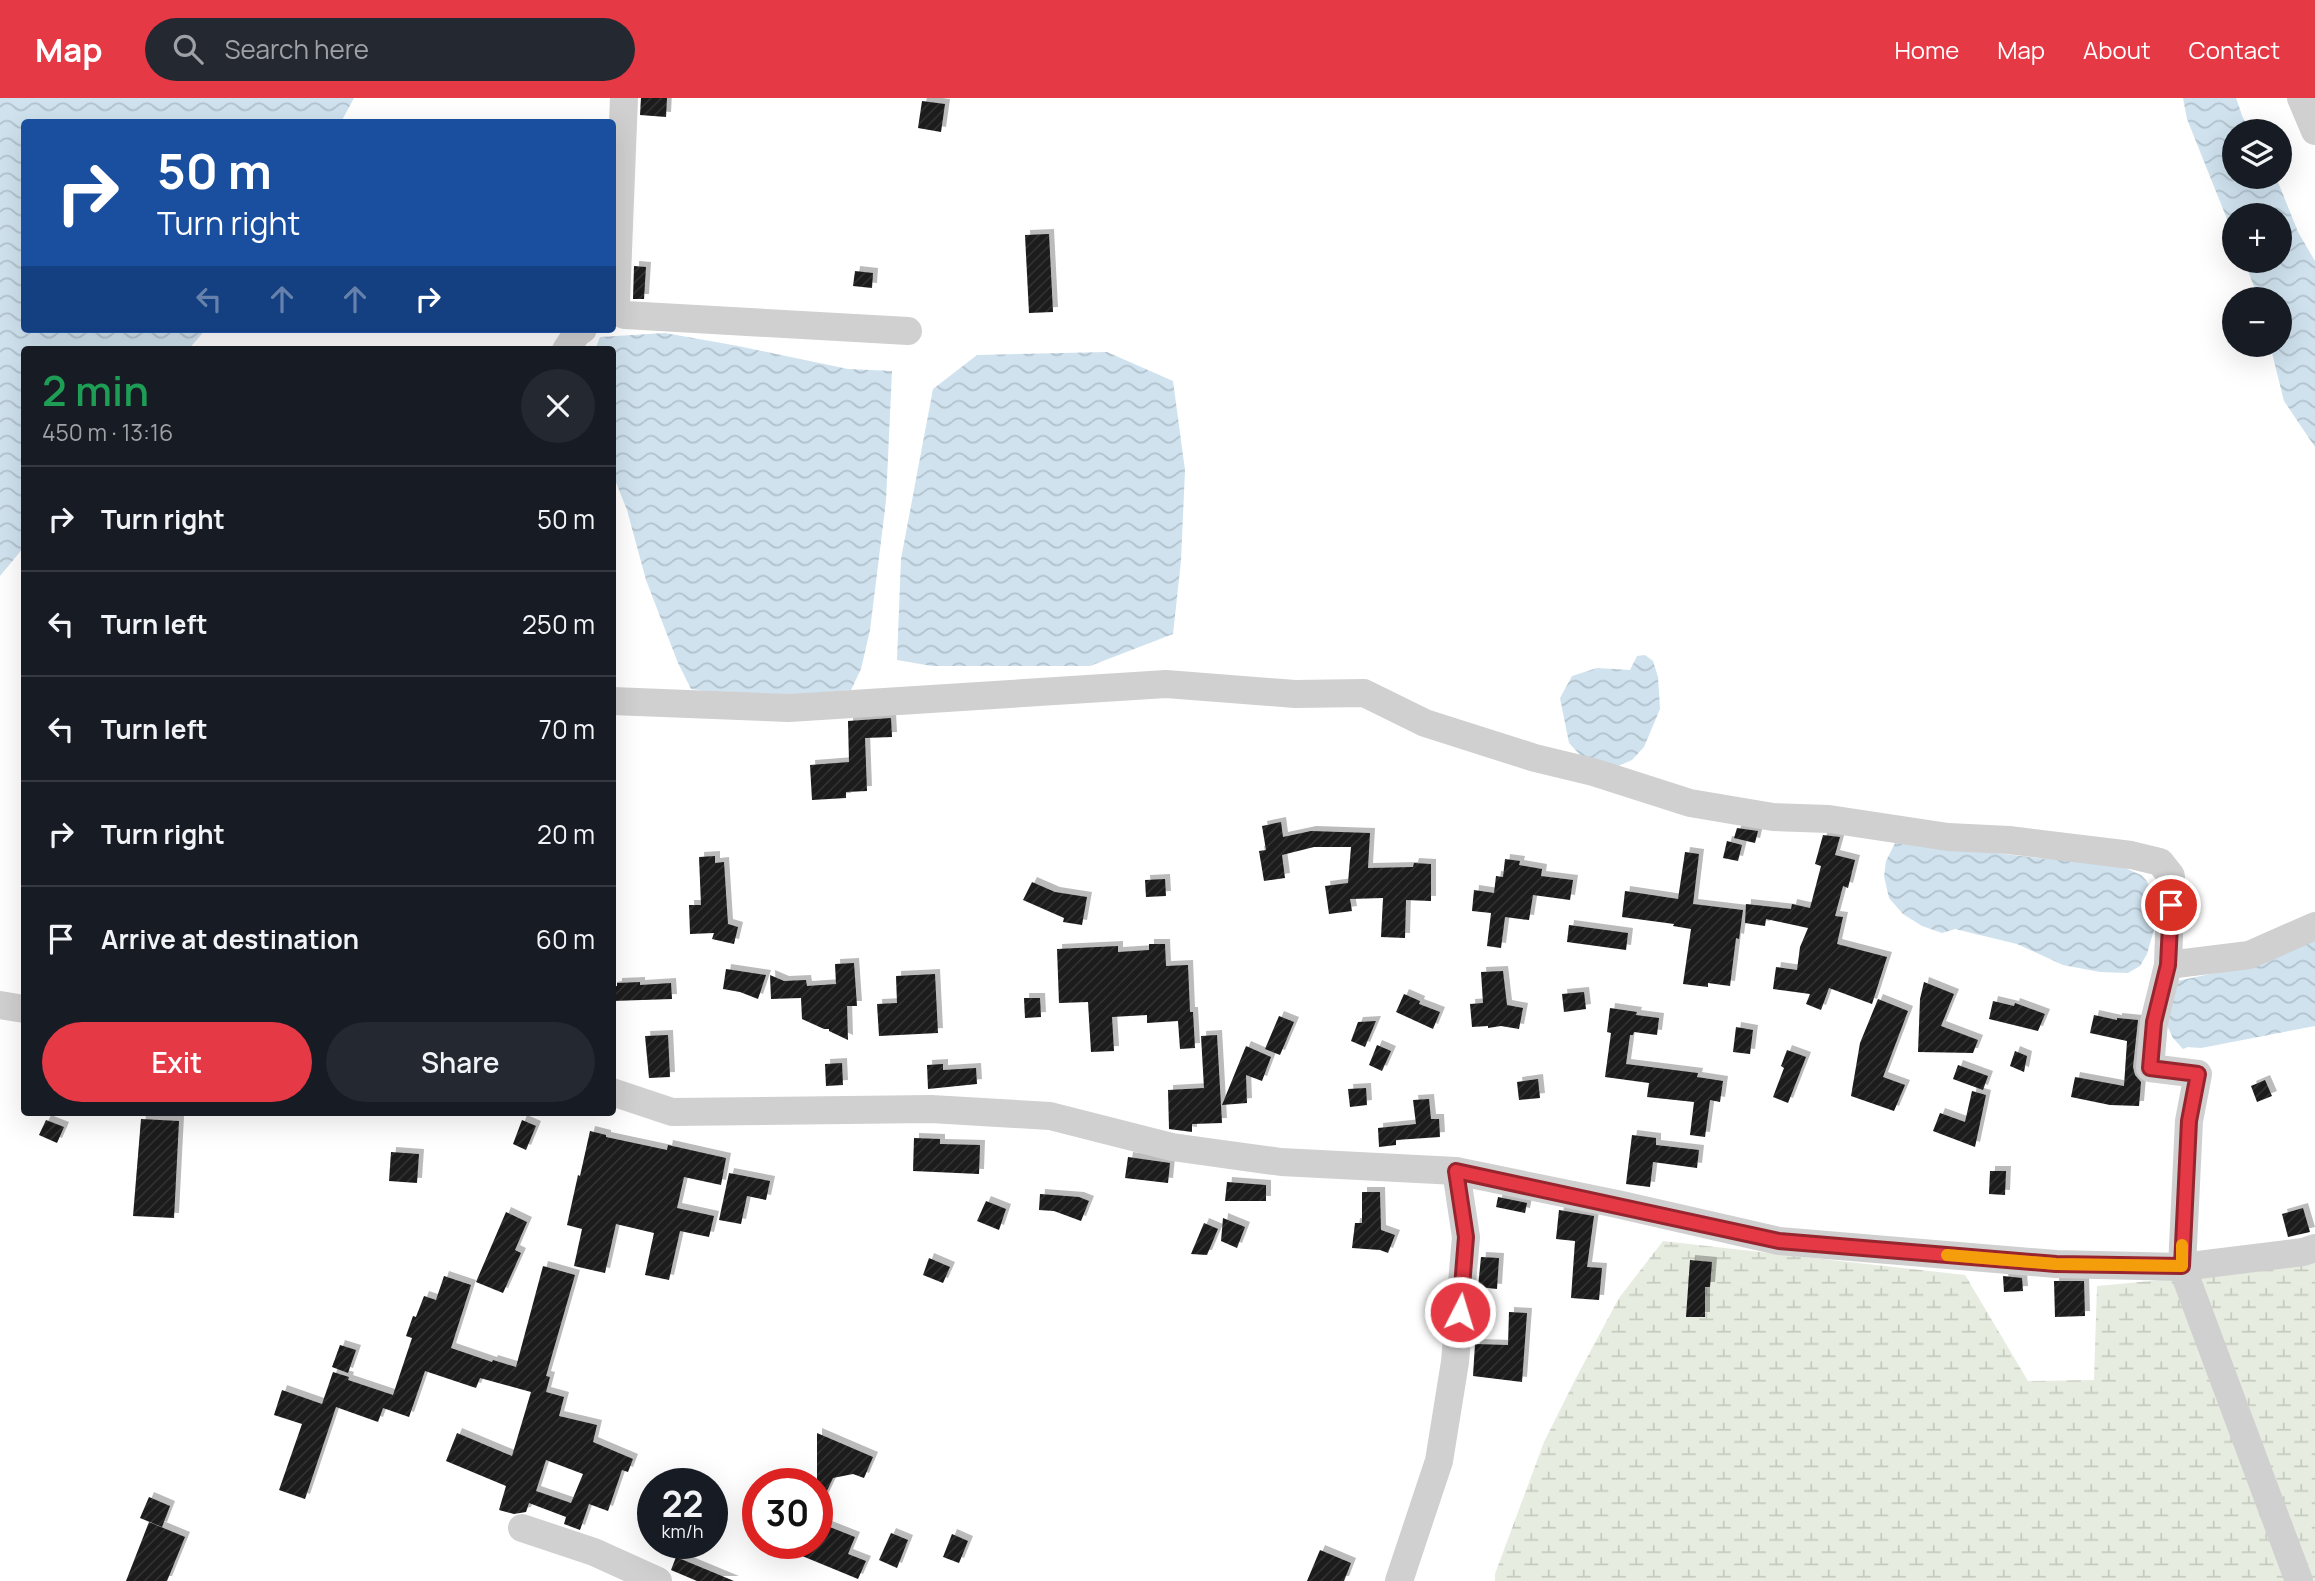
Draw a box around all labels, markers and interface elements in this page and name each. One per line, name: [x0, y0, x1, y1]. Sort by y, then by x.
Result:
search box: [145, 18, 635, 81]
text: Map: [35, 27, 103, 72]
icon: search: [169, 30, 207, 68]
text: Search here: [225, 31, 369, 67]
text: Home: [1894, 33, 1959, 66]
text: Map: [1997, 33, 2045, 66]
text: About: [2083, 33, 2151, 66]
text: Contact: [2189, 33, 2280, 66]
map controls: [2222, 119, 2292, 357]
button: layers: [2222, 119, 2292, 189]
text: 50 m: [157, 137, 272, 204]
icon: right: [42, 147, 133, 238]
text: Turn right: [157, 201, 300, 245]
button: +: [2222, 203, 2292, 273]
icon: left: [190, 280, 228, 318]
icon: ahead: [263, 280, 301, 318]
icon: ahead: [336, 280, 374, 318]
icon: right: [409, 280, 447, 318]
button: −: [2222, 287, 2292, 357]
text: 2 min: [42, 361, 149, 419]
button: close: [521, 369, 595, 443]
text: 450 m · 13:16: [42, 416, 173, 448]
icon: right: [42, 500, 80, 538]
text: Turn right: [101, 501, 225, 537]
text: 50 m: [537, 501, 595, 537]
icon: left: [42, 605, 80, 643]
text: Turn left: [101, 606, 208, 642]
text: 250 m: [522, 606, 595, 642]
icon: left: [42, 710, 80, 748]
text: Turn left: [101, 711, 208, 747]
text: 70 m: [539, 711, 595, 747]
icon: right: [42, 815, 80, 853]
text: Turn right: [101, 816, 225, 852]
text: 20 m: [537, 816, 595, 852]
pin: [2141, 875, 2201, 935]
icon: arrive: [2152, 886, 2190, 924]
icon: arrive: [42, 920, 80, 958]
text: Arrive at destination: [101, 921, 359, 957]
text: 60 m: [536, 921, 595, 957]
button: Exit: [42, 1022, 312, 1102]
button: Share: [326, 1022, 595, 1102]
position arrow: [1423, 1275, 1497, 1349]
speed limit sign: 30: [742, 1468, 833, 1559]
text: 22: [662, 1480, 703, 1528]
text: km/h: [662, 1519, 703, 1543]

